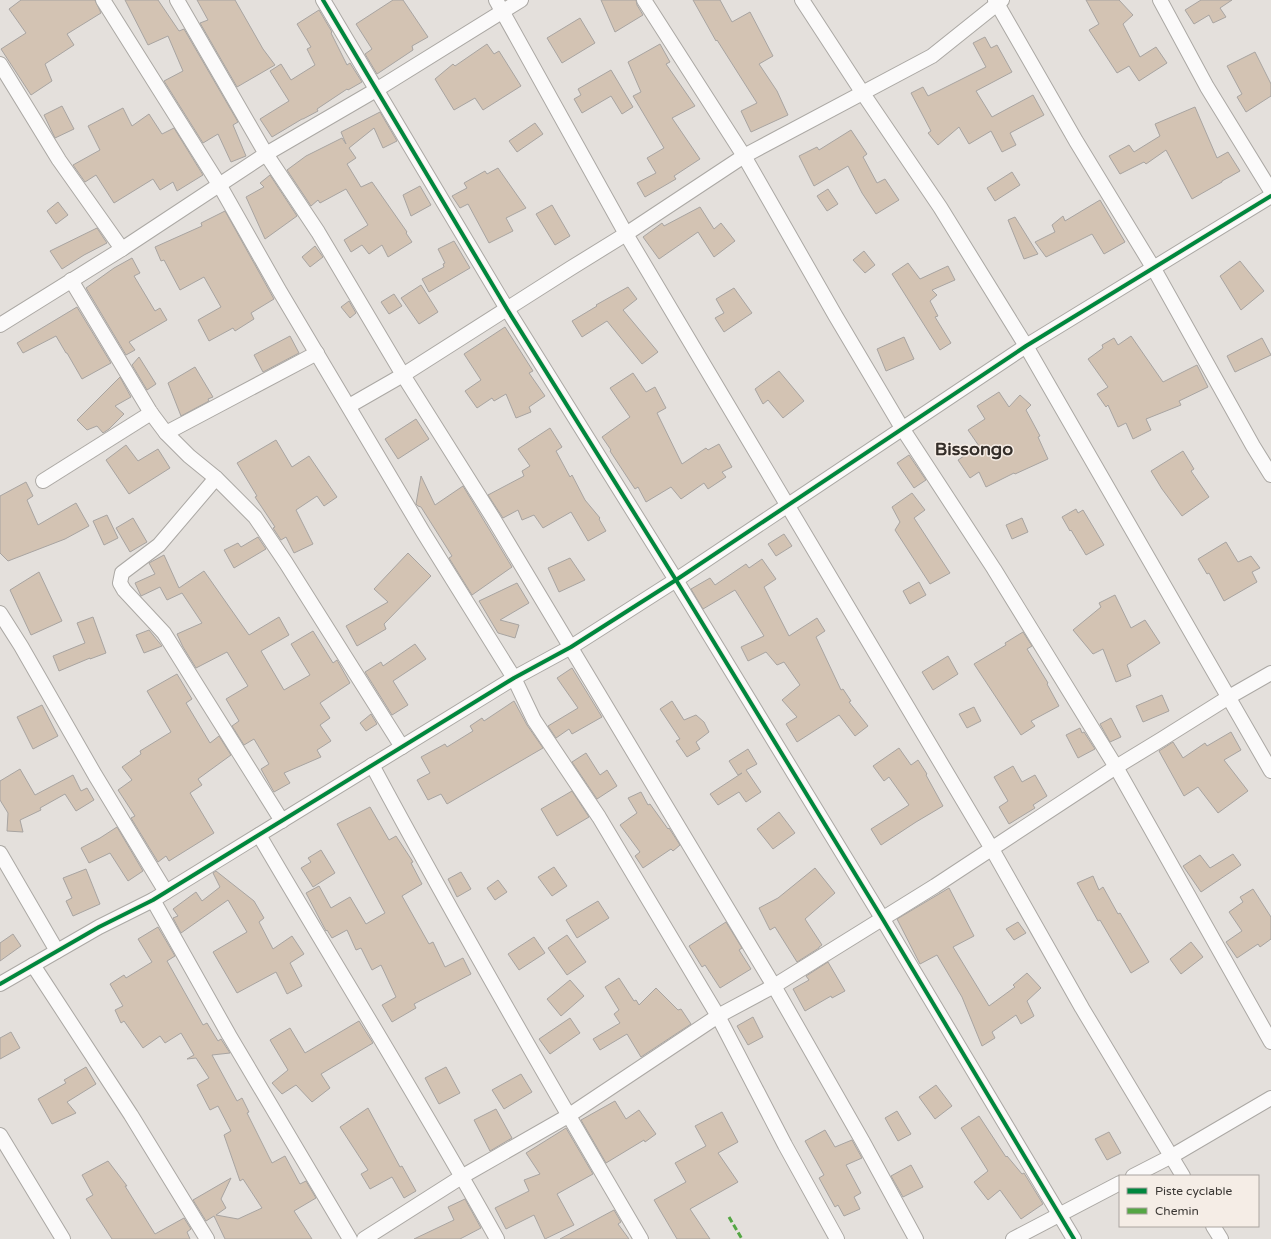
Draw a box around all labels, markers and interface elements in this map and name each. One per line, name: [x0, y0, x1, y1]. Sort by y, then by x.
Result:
district label: Bissongo: [935, 438, 1013, 460]
legend: [1119, 1175, 1259, 1227]
text: Piste cyclable: [1155, 1184, 1233, 1198]
text: Chemin: [1155, 1204, 1199, 1218]

